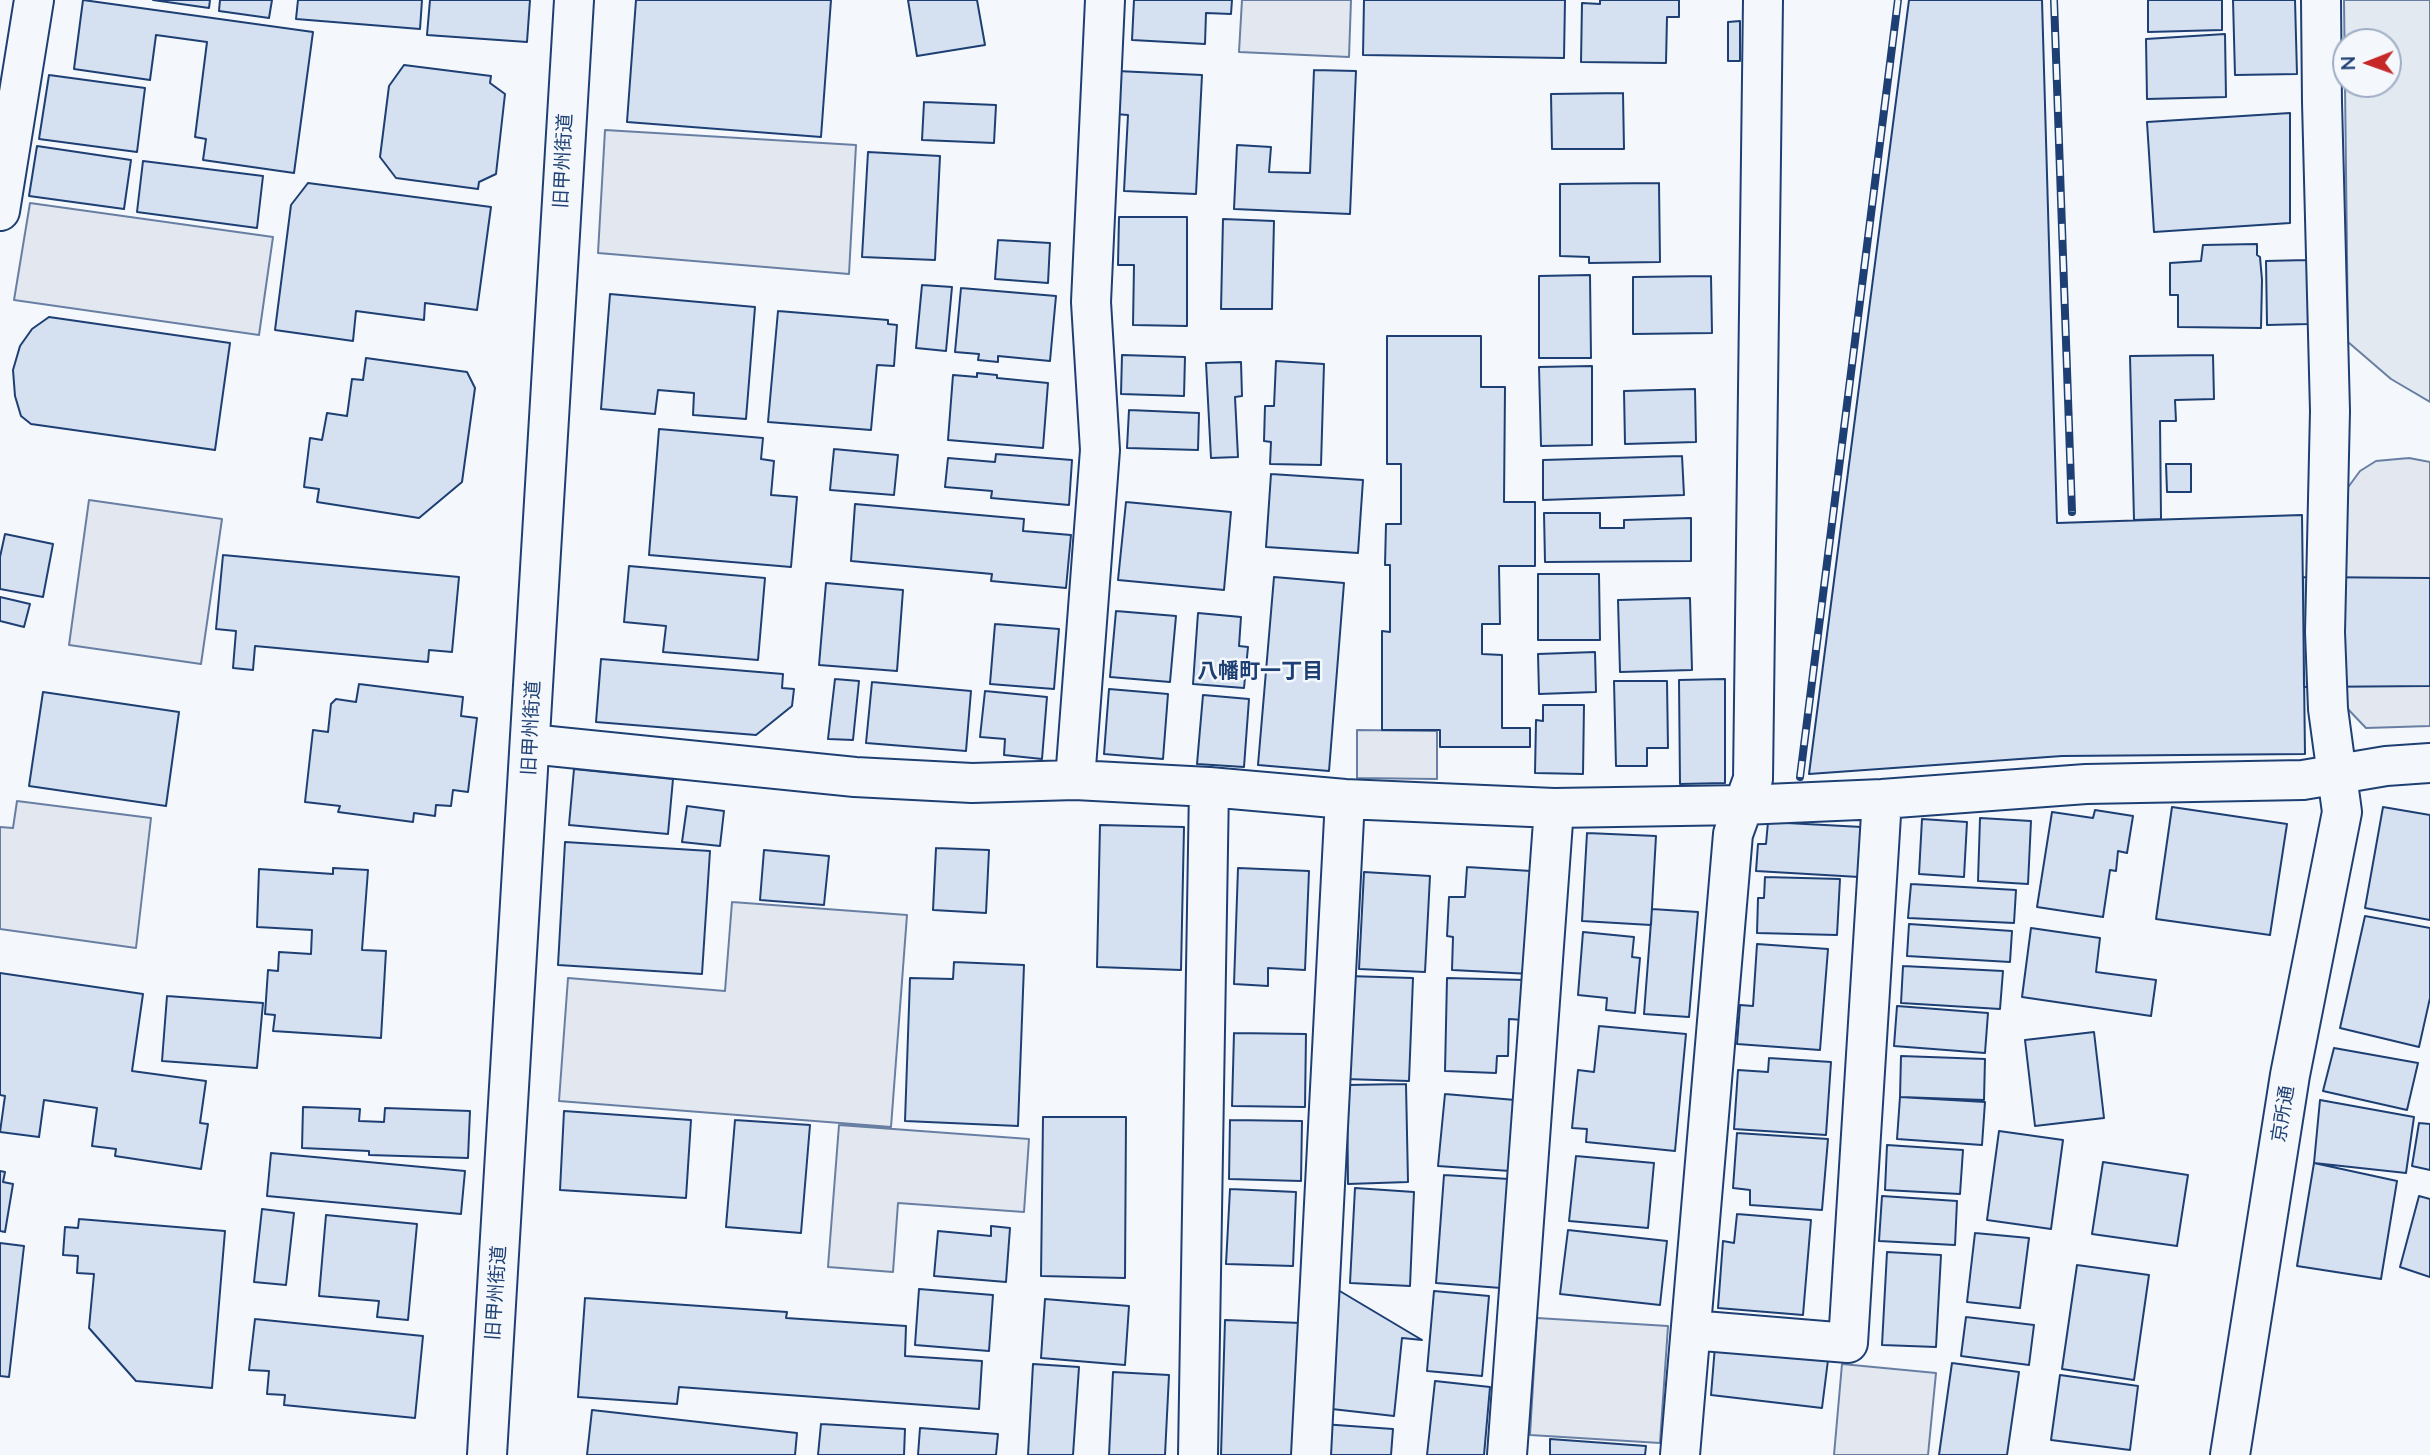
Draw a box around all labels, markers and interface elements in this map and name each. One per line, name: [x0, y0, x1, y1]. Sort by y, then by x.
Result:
north arrow: [2332, 28, 2402, 98]
text: N: [2336, 56, 2359, 71]
street label: 旧甲州街道: [549, 113, 577, 209]
district label: 八幡町一丁目: [1197, 658, 1323, 684]
street label: 旧甲州街道: [517, 680, 545, 776]
street label: 京所通: [2267, 1084, 2299, 1144]
street label: 旧甲州街道: [481, 1245, 511, 1341]

